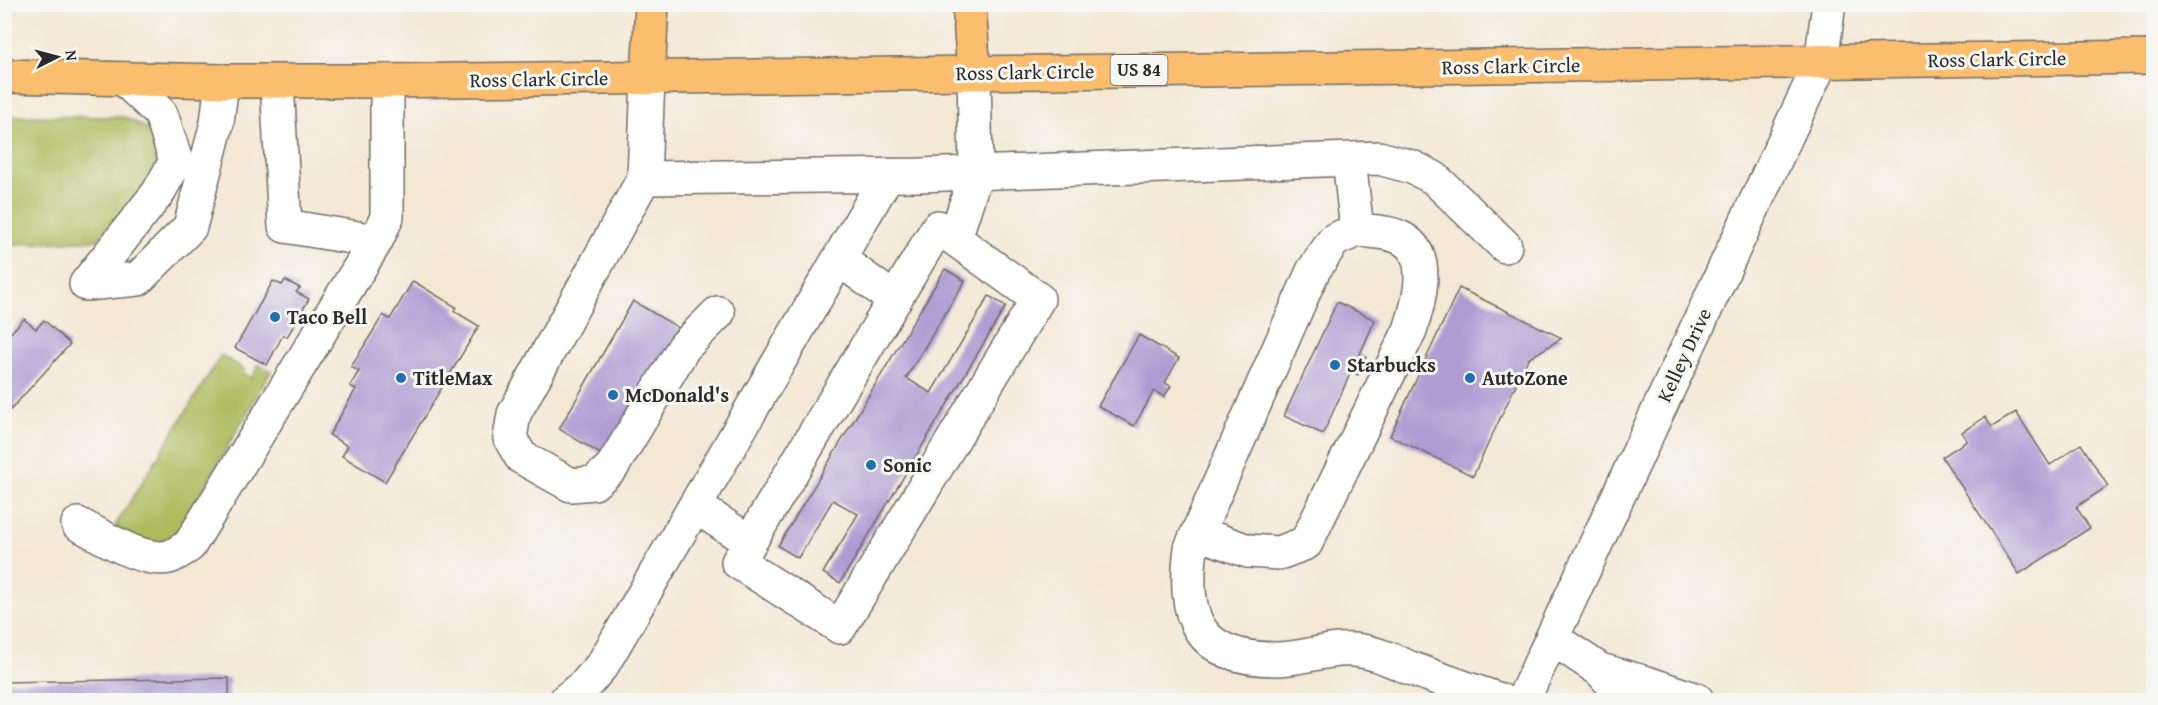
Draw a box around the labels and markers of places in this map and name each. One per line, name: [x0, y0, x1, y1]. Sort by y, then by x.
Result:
place label: Taco Bell: [287, 302, 367, 331]
marker: Taco Bell: [268, 310, 282, 324]
place label: Starbucks: [1347, 350, 1436, 379]
marker: Starbucks: [1328, 358, 1342, 372]
place label: TitleMax: [413, 363, 493, 392]
place label: AutoZone: [1482, 363, 1568, 392]
marker: TitleMax: [394, 371, 408, 385]
marker: AutoZone: [1463, 371, 1477, 385]
place label: McDonald's: [625, 380, 729, 409]
marker: McDonald's: [606, 388, 620, 402]
place label: Sonic: [883, 450, 931, 479]
marker: Sonic: [864, 458, 878, 472]

